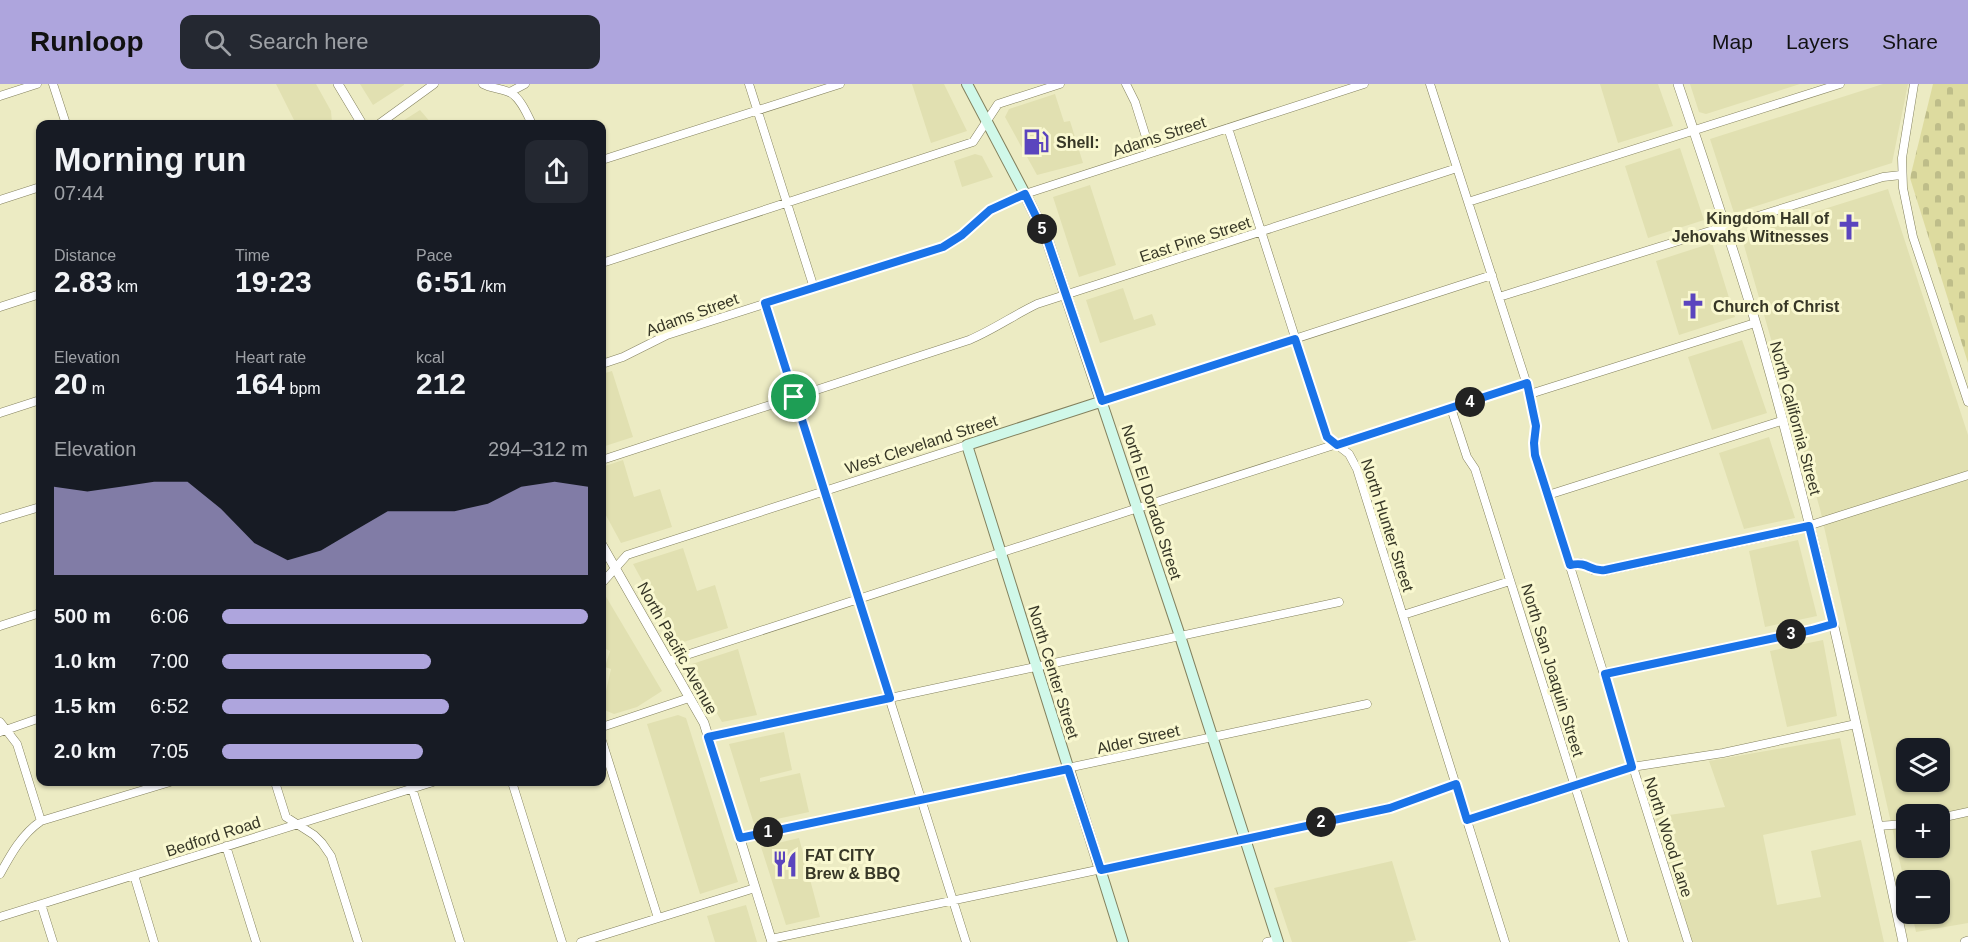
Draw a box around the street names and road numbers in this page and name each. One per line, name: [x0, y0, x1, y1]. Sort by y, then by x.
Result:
street label: Adams Street: [1110, 113, 1208, 160]
street label: East Pine Street: [1138, 213, 1253, 265]
street label: Adams Street: [644, 290, 741, 339]
street label: North California Street: [1767, 339, 1824, 497]
street label: West Cleveland Street: [843, 412, 1000, 477]
street label: North El Dorado Street: [1118, 423, 1185, 582]
street label: North Hunter Street: [1358, 457, 1417, 594]
street label: North Pacific Avenue: [634, 579, 721, 717]
street label: North San Joaquin Street: [1518, 582, 1587, 759]
street label: North Center Street: [1025, 603, 1082, 741]
street label: Alder Street: [1095, 722, 1182, 757]
street label: North Wood Lane: [1641, 775, 1696, 899]
street label: Bedford Road: [164, 813, 263, 860]

